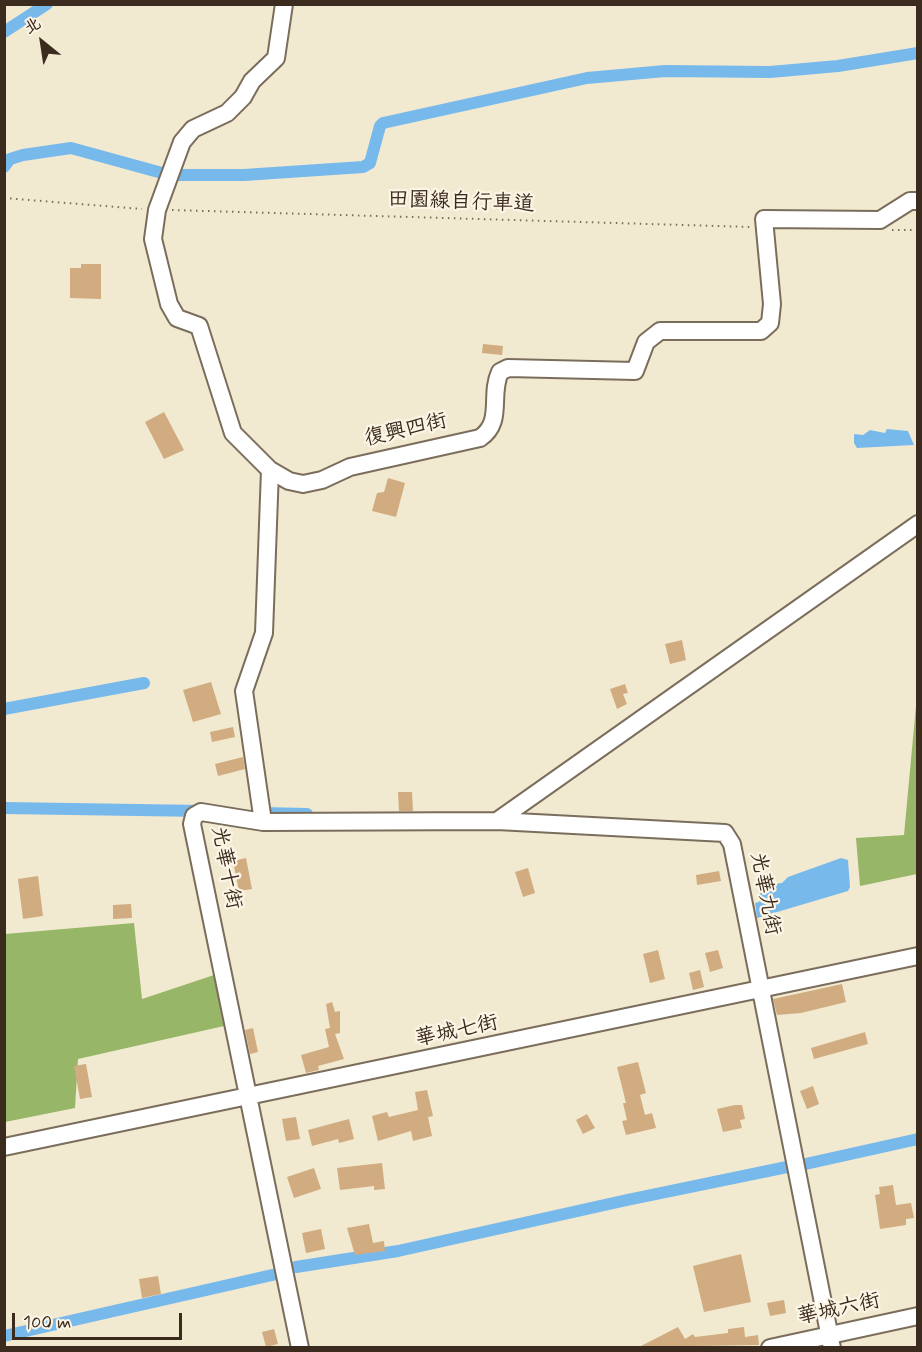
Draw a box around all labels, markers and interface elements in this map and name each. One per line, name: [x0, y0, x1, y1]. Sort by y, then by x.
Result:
north arrow: [12, 12, 72, 72]
text: 北: [21, 13, 45, 39]
street label: 田園線自行車道: [387, 188, 535, 218]
street label: 復興四街: [362, 409, 450, 453]
street label: 光華十街: [205, 824, 245, 912]
street label: 光華九街: [744, 850, 784, 938]
street label: 華城七街: [413, 1011, 501, 1053]
street label: 華城六街: [795, 1289, 883, 1331]
scale bar: [15, 1301, 184, 1339]
text: 100 m: [23, 1311, 71, 1335]

